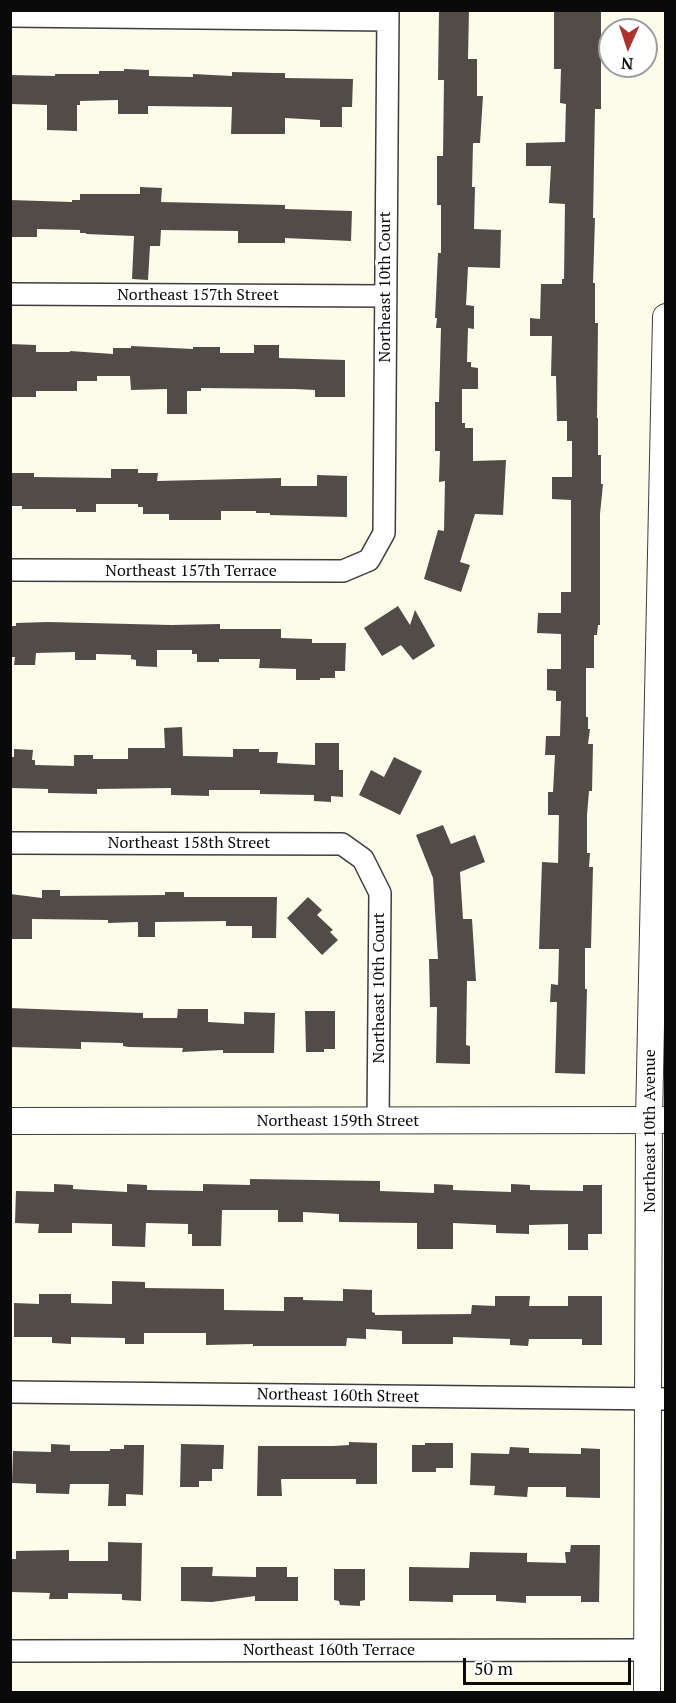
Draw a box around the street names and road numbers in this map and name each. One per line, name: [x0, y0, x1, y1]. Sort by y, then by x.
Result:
street label: Northeast 10th Court: [375, 211, 395, 363]
street label: Northeast 157th Street: [117, 285, 279, 305]
street label: Northeast 157th Terrace: [105, 561, 277, 581]
street label: Northeast 158th Street: [108, 833, 270, 853]
street label: Northeast 10th Court: [369, 912, 389, 1064]
street label: Northeast 10th Avenue: [640, 1049, 660, 1213]
street label: Northeast 159th Street: [257, 1111, 419, 1131]
street label: Northeast 160th Street: [257, 1385, 419, 1407]
street label: Northeast 160th Terrace: [243, 1640, 415, 1660]

